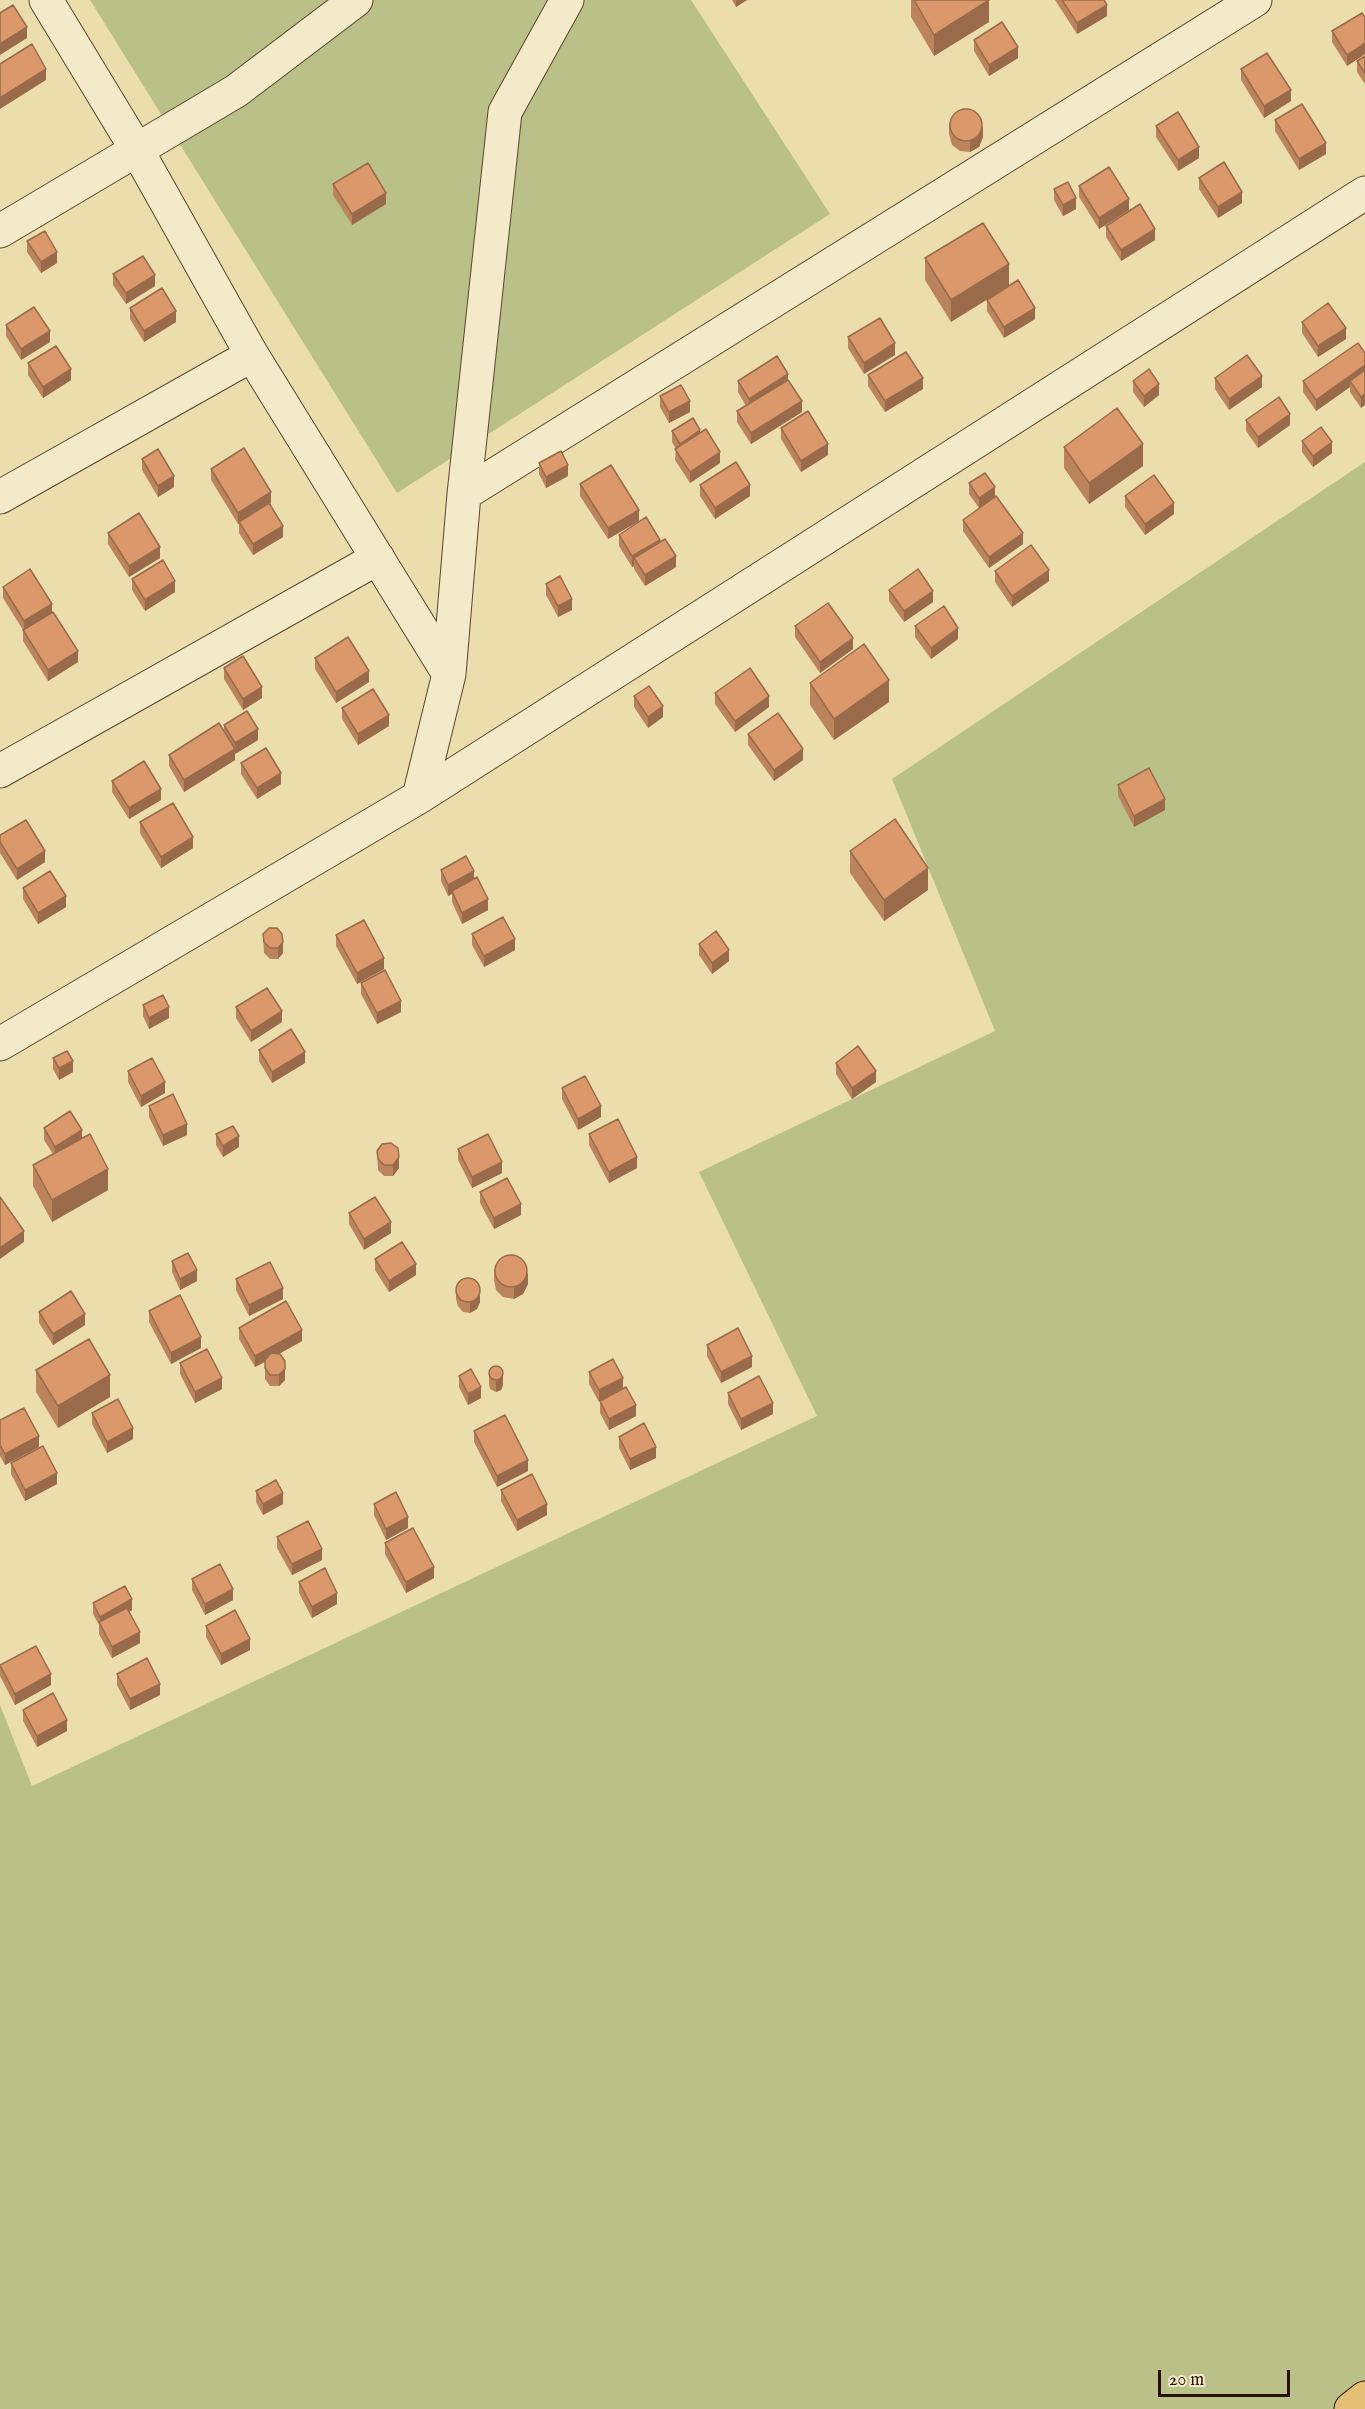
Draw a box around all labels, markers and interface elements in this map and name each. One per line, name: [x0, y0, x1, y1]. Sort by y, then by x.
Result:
scale bar: [1161, 2358, 1293, 2396]
text: 20 m: [1169, 2369, 1204, 2392]

